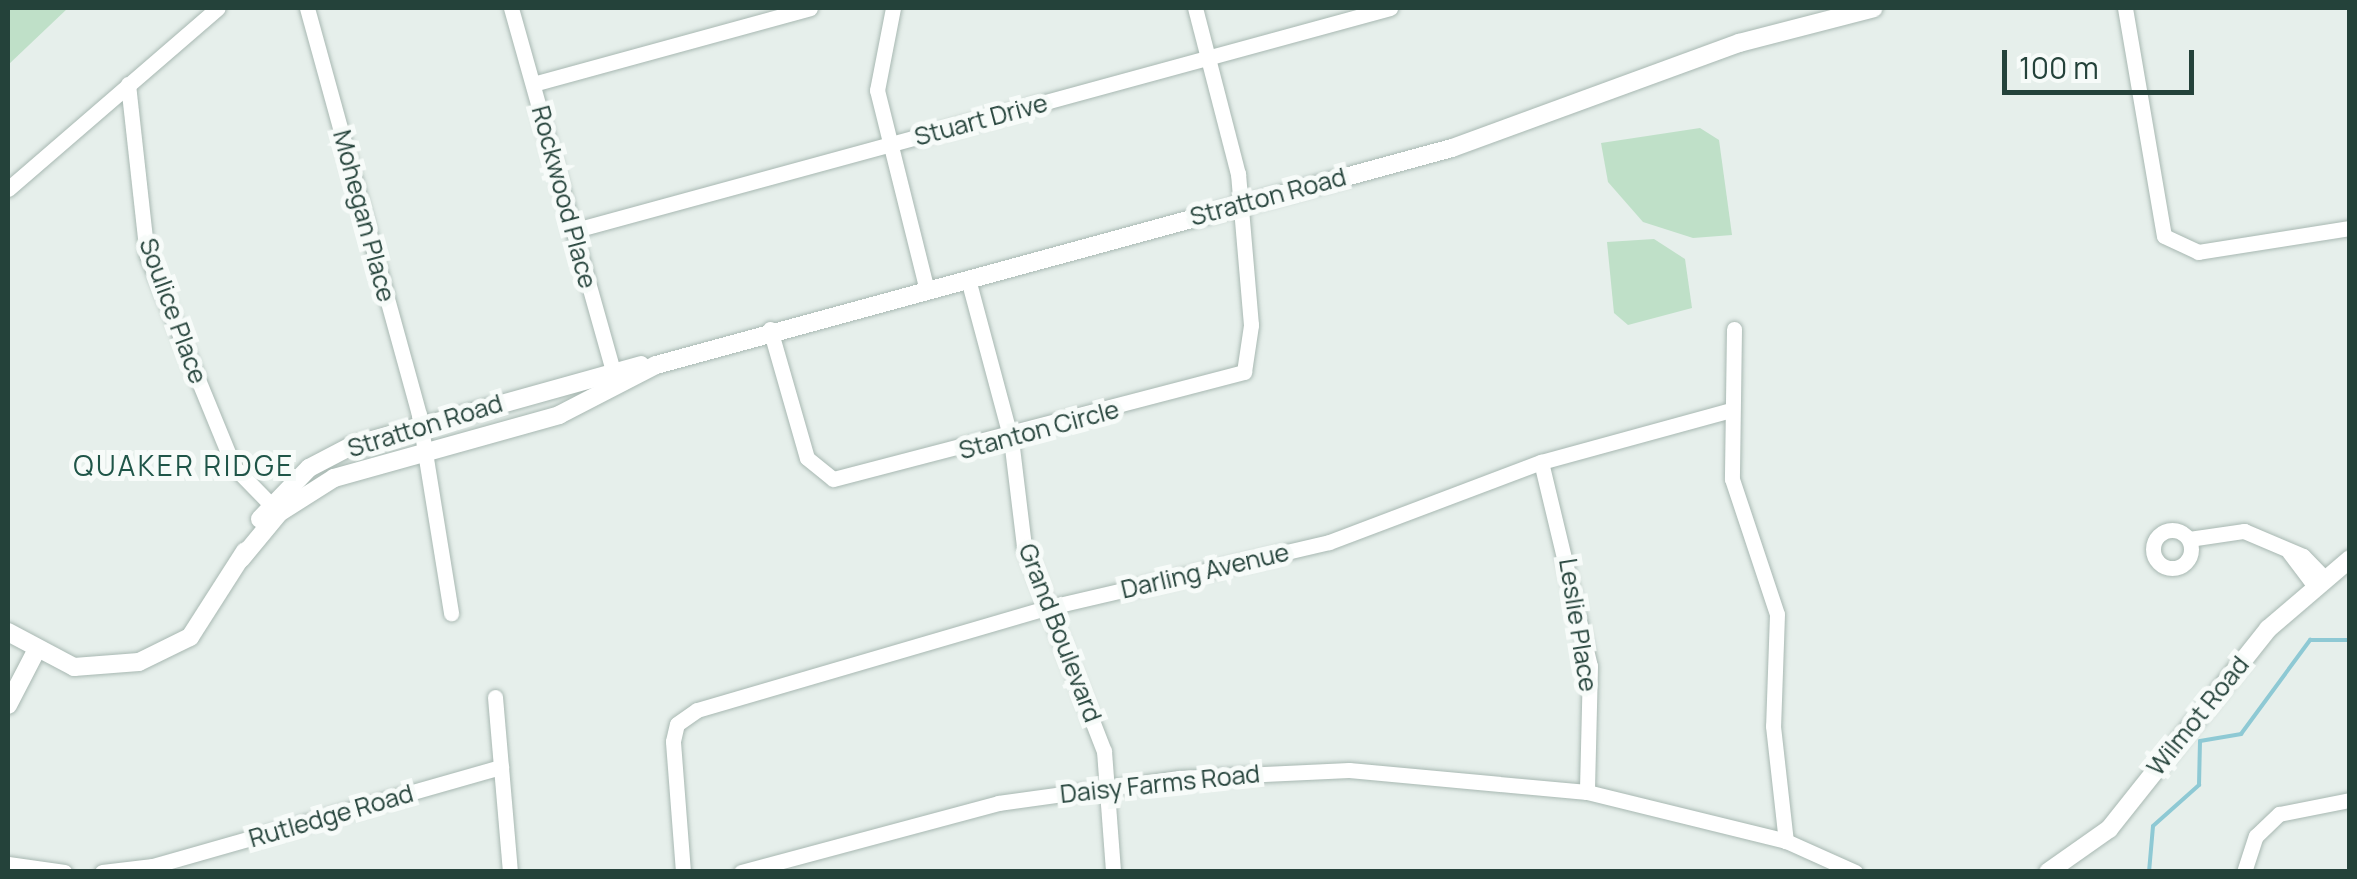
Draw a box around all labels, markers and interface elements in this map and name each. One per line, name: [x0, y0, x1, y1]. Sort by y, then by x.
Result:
scale bar: [2007, 30, 2200, 92]
text: 100 m: [2019, 47, 2099, 88]
street label: Stuart Drive: [911, 88, 1051, 152]
street label: Rockwood Place: [525, 102, 603, 292]
street label: Mohegan Place: [327, 127, 401, 305]
street label: Stratton Road: [1187, 162, 1349, 232]
street label: Soulice Place: [133, 234, 213, 388]
street label: Stratton Road: [344, 388, 506, 464]
street label: Stanton Circle: [956, 394, 1122, 466]
district label: QUAKER RIDGE: [73, 448, 295, 482]
street label: Darling Avenue: [1118, 537, 1292, 605]
street label: Grand Boulevard: [1012, 539, 1108, 727]
street label: Leslie Place: [1553, 556, 1603, 694]
street label: Wilmot Road: [2141, 650, 2255, 782]
street label: Daisy Farms Road: [1059, 759, 1261, 809]
street label: Rutledge Road: [245, 778, 417, 854]

